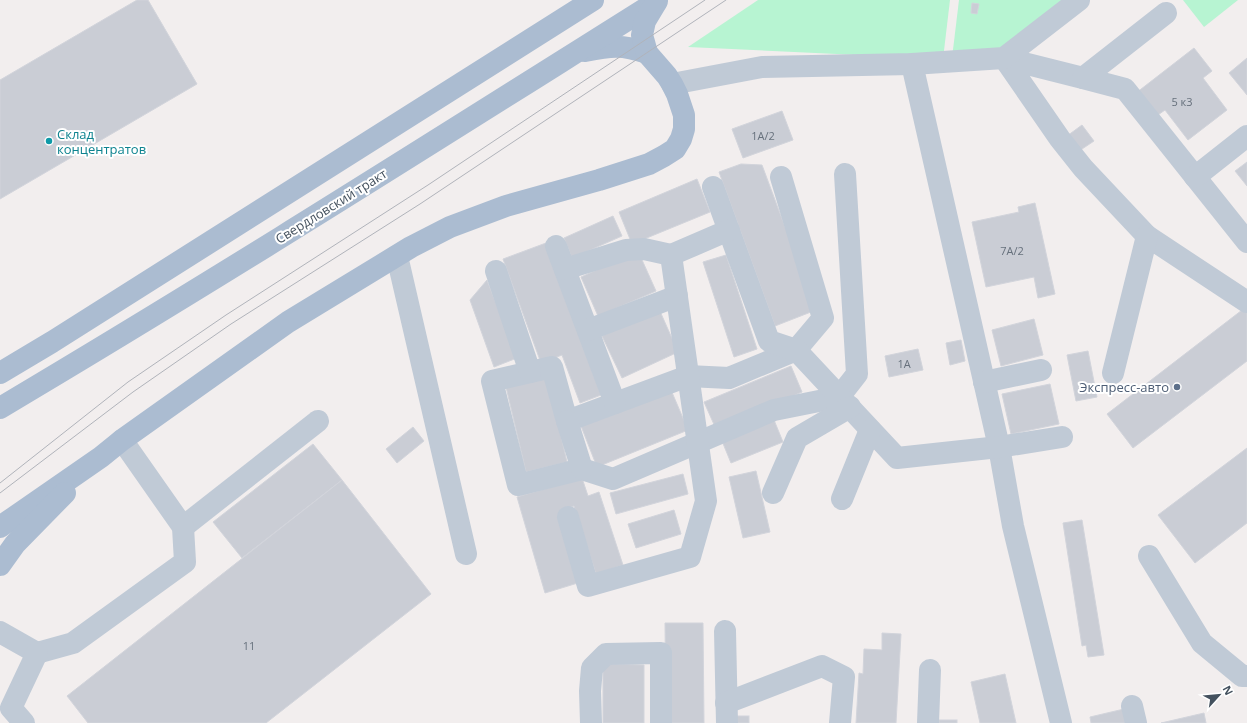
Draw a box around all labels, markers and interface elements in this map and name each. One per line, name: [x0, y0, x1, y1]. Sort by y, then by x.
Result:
house number: 5 к3: [1171, 94, 1193, 109]
place label: Склад концентратов: [57, 125, 146, 158]
house number: 1А/2: [751, 128, 775, 143]
marker: Склад концентратов: [44, 136, 54, 146]
street label: Свердловский тракт: [272, 164, 390, 248]
house number: 7А/2: [1000, 243, 1024, 258]
house number: 1А: [897, 356, 911, 371]
place label: Экспресс-авто: [1079, 378, 1169, 396]
marker: Экспресс-авто: [1172, 382, 1182, 392]
house number: 11: [243, 638, 255, 653]
north arrow: [1199, 675, 1239, 715]
text: N: [1220, 683, 1237, 698]

